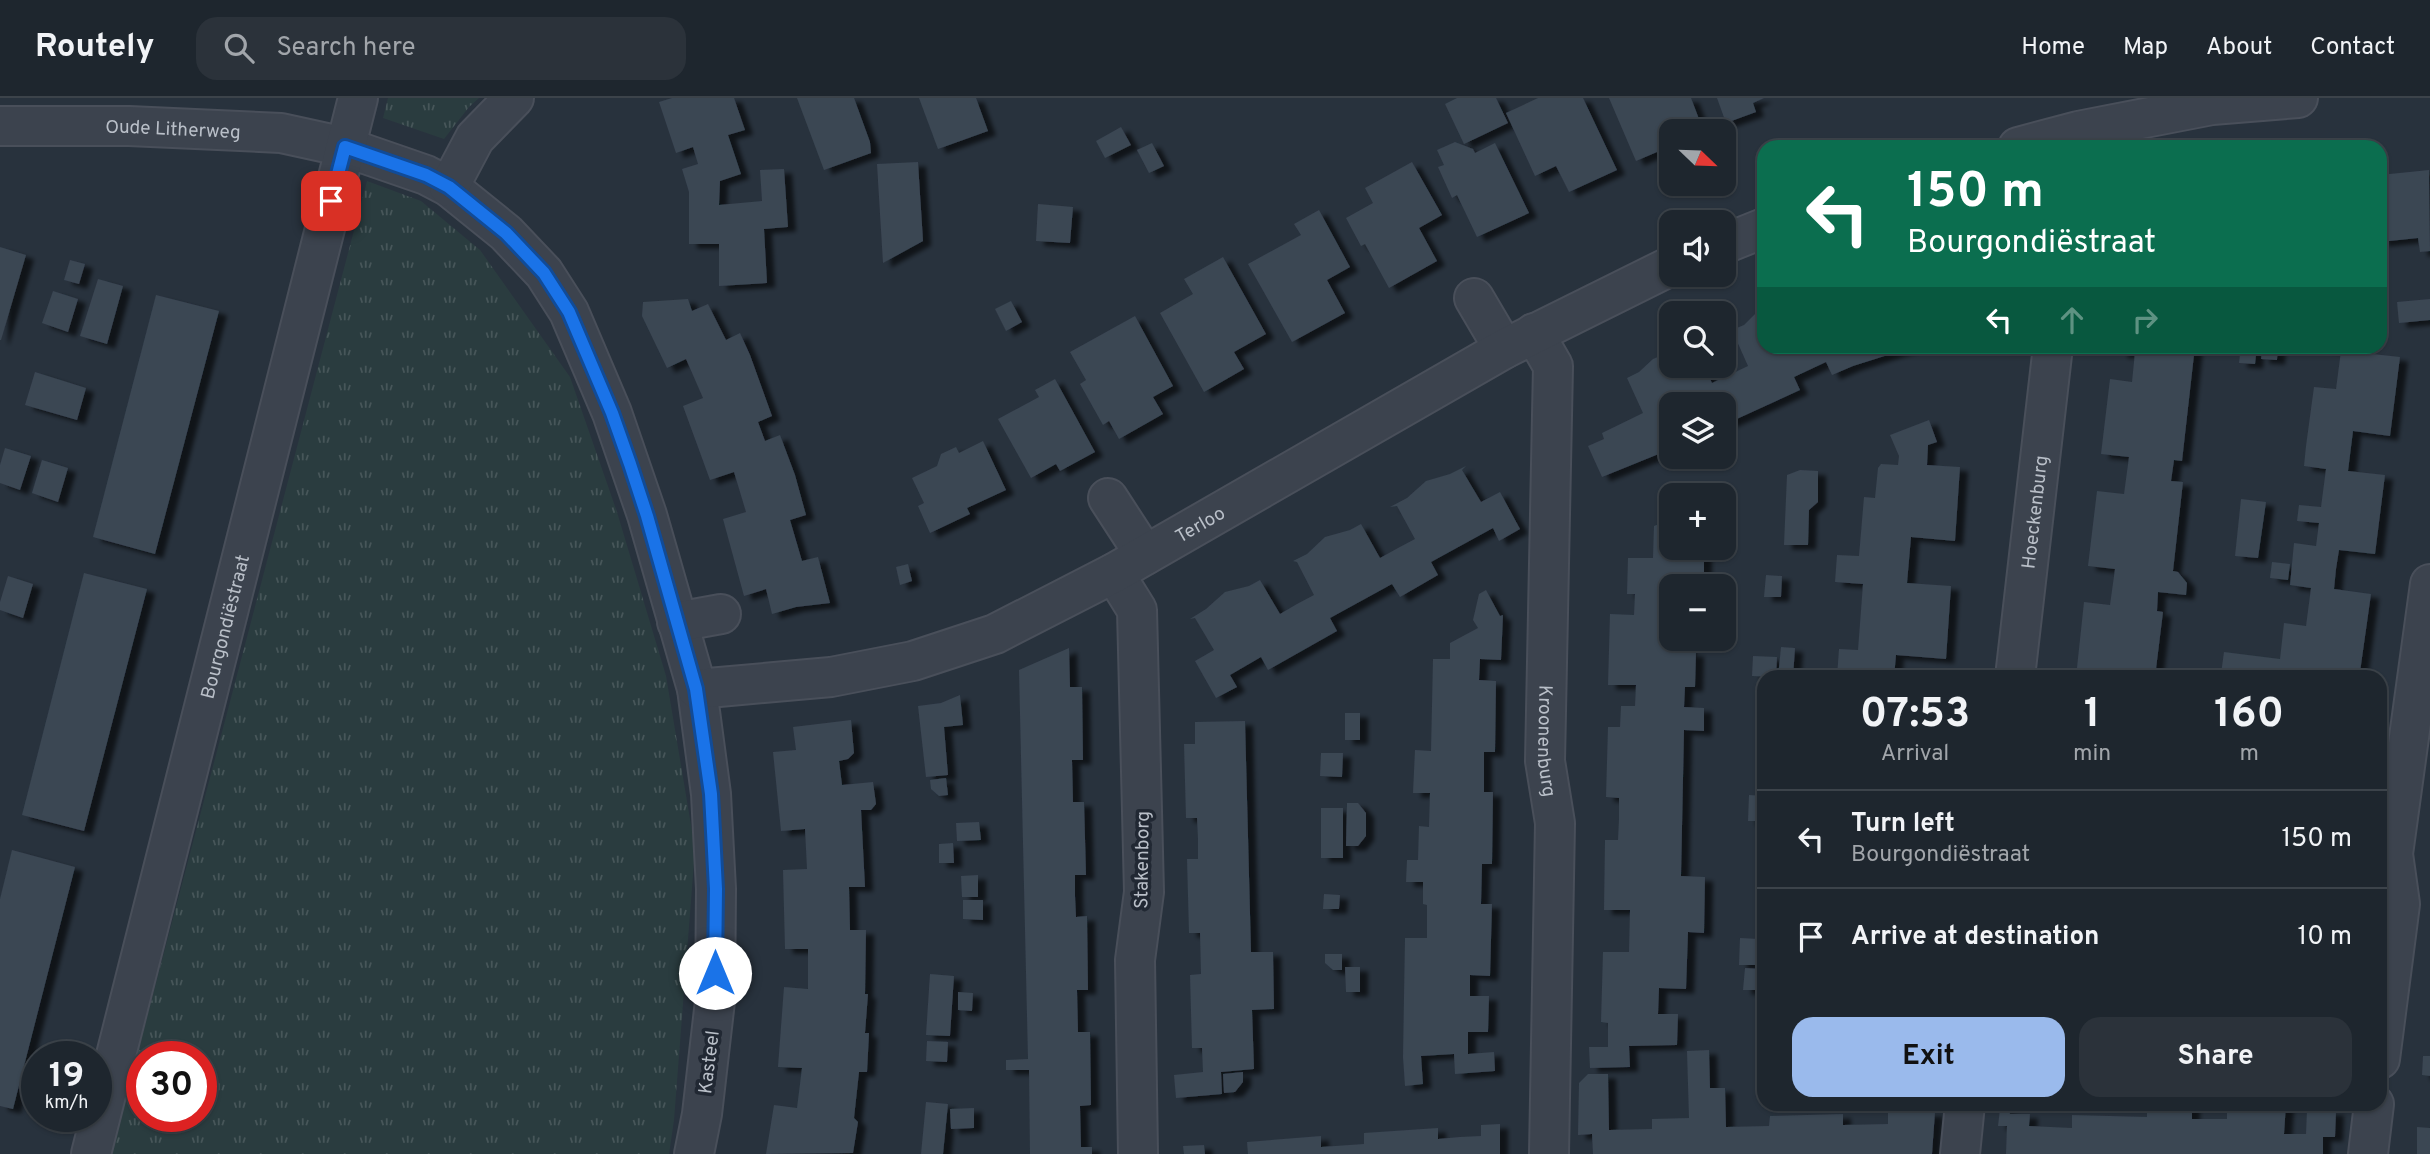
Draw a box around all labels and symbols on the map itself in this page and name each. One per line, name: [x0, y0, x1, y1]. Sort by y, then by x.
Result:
street label: Oude Litherweg: [105, 116, 241, 145]
north arrow: [1659, 119, 1736, 196]
pin: [301, 171, 361, 231]
street label: Hoeckenburg: [2017, 454, 2054, 570]
street label: Terloo: [1172, 502, 1230, 549]
street label: Bourgondiëstraat: [197, 552, 256, 702]
street label: Kroonenburg: [1531, 684, 1561, 799]
street label: Stakenborg: [1130, 811, 1156, 909]
position arrow: [678, 936, 752, 1010]
street label: Kasteel: [694, 1029, 726, 1095]
speed limit sign: 30: [126, 1041, 217, 1132]

